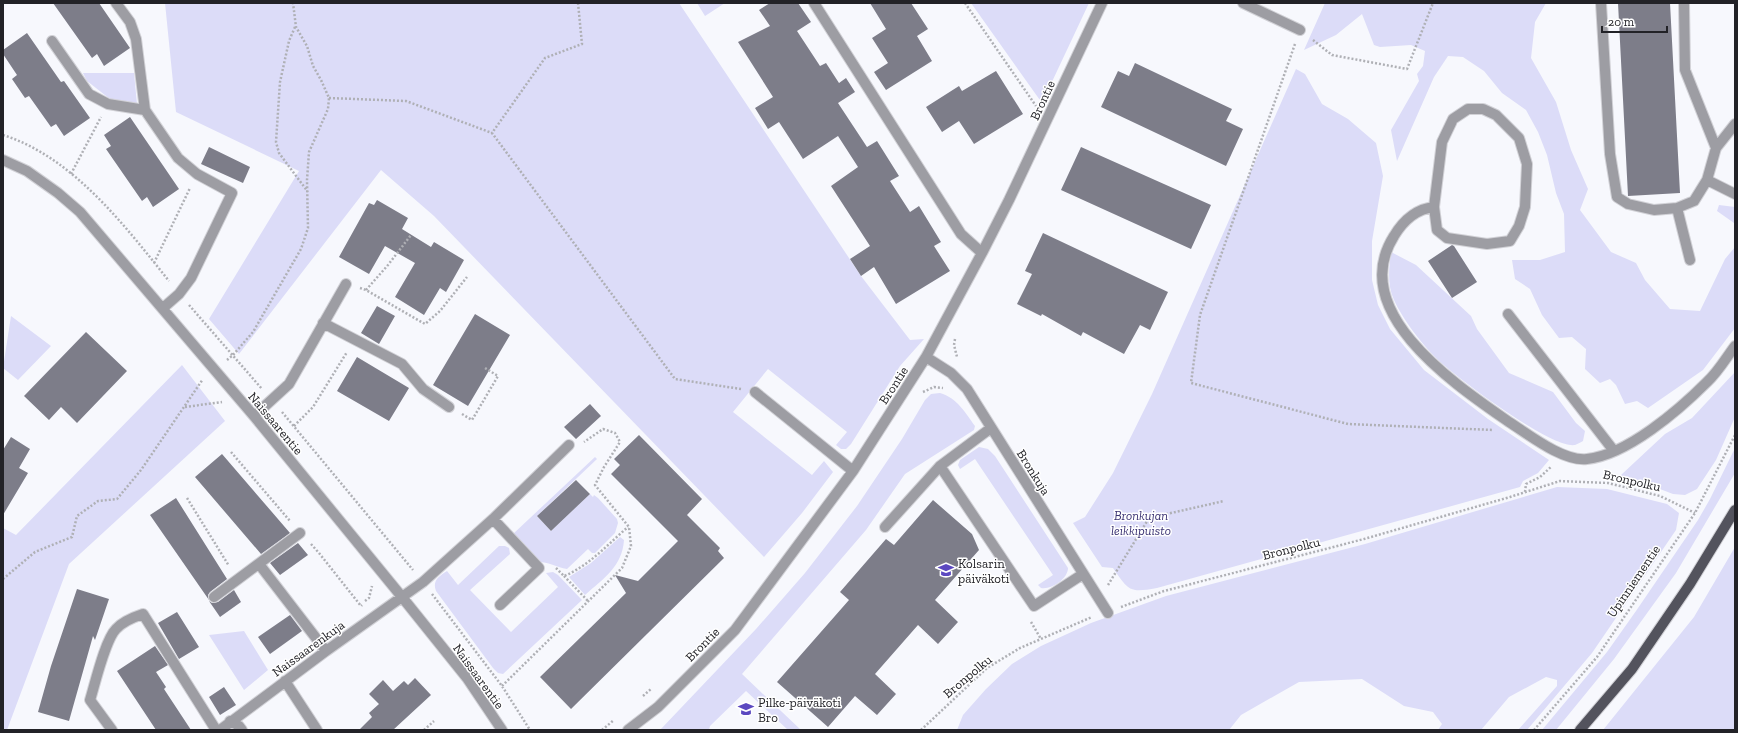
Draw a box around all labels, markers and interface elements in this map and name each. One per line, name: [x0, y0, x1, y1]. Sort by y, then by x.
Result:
scale bar: [1602, 8, 1667, 34]
text: 20 m: [1608, 15, 1635, 29]
street label: Brontie: [1027, 78, 1058, 122]
street label: Brontie: [876, 364, 911, 407]
street label: Naissaarentie: [245, 389, 306, 458]
street label: Bronkuja: [1013, 447, 1054, 499]
street label: Bronpolku: [1602, 467, 1663, 495]
park label: Bronkujan leikkipuisto: [1111, 508, 1171, 538]
street label: Bronpolku: [1261, 534, 1322, 563]
street label: Upinniementie: [1604, 542, 1663, 620]
place label: Kolsarin päiväkoti: [958, 556, 1010, 586]
school or university icon: Kolsarin päiväkoti: [937, 561, 955, 579]
street label: Naissaarenkuja: [269, 617, 349, 680]
street label: Brontie: [682, 624, 723, 665]
street label: Naissaarentie: [450, 641, 507, 712]
street label: Bronpolku: [940, 651, 995, 701]
place label: Pilke-päiväkoti Bro: [758, 695, 841, 725]
school or university icon: Pilke-päiväkoti Bro: [737, 700, 755, 718]

